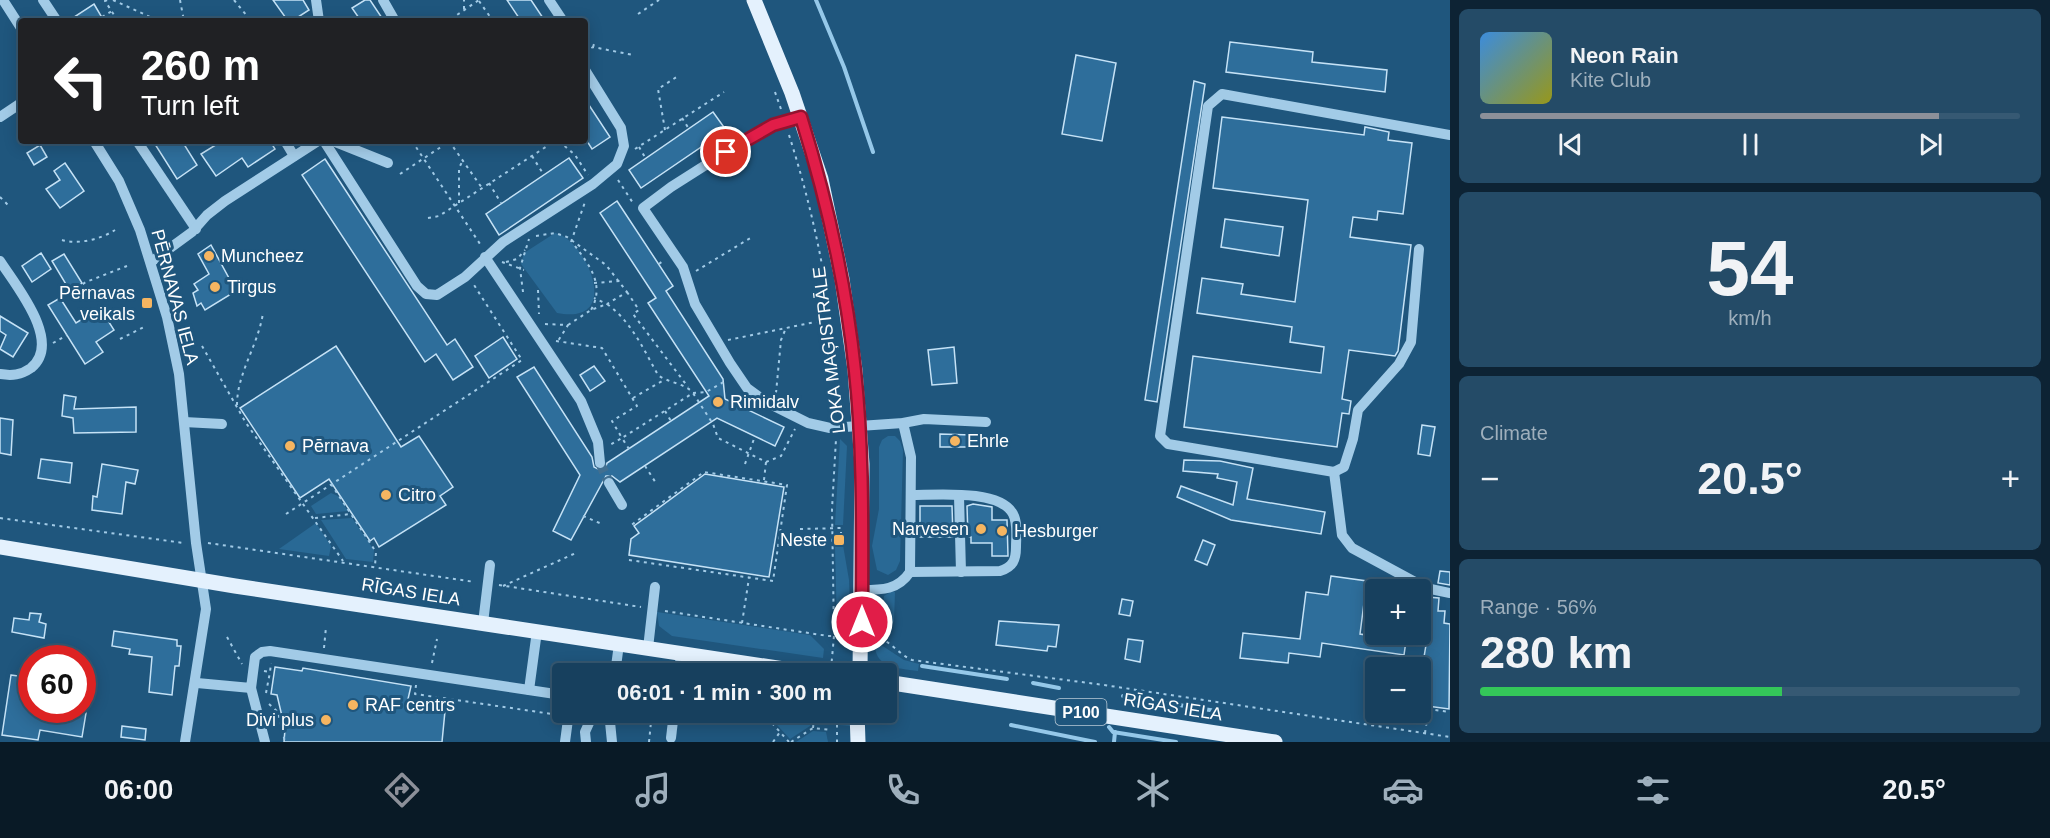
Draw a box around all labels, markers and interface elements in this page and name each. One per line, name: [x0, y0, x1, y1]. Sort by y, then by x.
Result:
icon: left: [42, 42, 120, 120]
text: 260 m: [141, 42, 260, 89]
text: Neon Rain: [1570, 43, 1679, 68]
text: Kite Club: [1570, 69, 1651, 91]
text: Turn left: [141, 91, 239, 121]
pin: [700, 126, 751, 177]
icon: previous: [1554, 128, 1587, 161]
icon: pause: [1734, 128, 1767, 161]
icon: next: [1914, 128, 1947, 161]
icon: arrive: [709, 135, 742, 168]
text: 54: [1707, 224, 1793, 312]
street label: PĒRNAVAS IELA: [147, 227, 203, 367]
place label: Muncheez: [221, 246, 304, 266]
marker: Muncheez: [202, 249, 216, 263]
street label: LOKA MAĢISTRĀLE: [809, 265, 849, 435]
place label: Tirgus: [227, 277, 276, 297]
marker: Tirgus: [208, 280, 222, 294]
place label: Pērnavas veikals: [59, 283, 135, 324]
marker: Pērnavas veikals: [140, 296, 154, 310]
text: km/h: [1728, 307, 1772, 329]
place label: Rimidalv: [730, 392, 799, 412]
marker: Rimidalv: [711, 395, 725, 409]
text: Climate: [1480, 422, 1548, 444]
place label: Ehrle: [967, 431, 1009, 451]
marker: Ehrle: [948, 434, 962, 448]
place label: Pērnava: [302, 436, 370, 456]
marker: Pērnava: [283, 439, 297, 453]
text: 20.5°: [1697, 453, 1803, 504]
text: −: [1480, 460, 1499, 497]
text: +: [2001, 460, 2020, 497]
place label: Citro: [398, 485, 436, 505]
marker: Citro: [379, 488, 393, 502]
place label: Narvesen: [892, 519, 969, 539]
place label: Hesburger: [1014, 521, 1098, 541]
marker: Narvesen: [974, 522, 988, 536]
marker: Hesburger: [995, 524, 1009, 538]
place label: Neste: [780, 530, 827, 550]
marker: Neste: [832, 533, 846, 547]
street label: RĪGAS IELA: [360, 574, 462, 610]
map controls: [1365, 579, 1431, 723]
button: +: [1365, 579, 1431, 645]
position arrow: [830, 590, 894, 654]
text: Range · 56%: [1480, 596, 1597, 618]
text: 280 km: [1480, 627, 1633, 678]
speed limit sign: 60: [18, 645, 96, 723]
button: −: [1365, 657, 1431, 723]
text: 06:01 · 1 min · 300 m: [617, 680, 832, 705]
street label: RĪGAS IELA: [1122, 689, 1224, 725]
place label: RAF centrs: [365, 695, 455, 715]
marker: RAF centrs: [346, 698, 360, 712]
road number: P100: [1056, 699, 1106, 725]
place label: Divi plus: [246, 710, 314, 730]
marker: Divi plus: [319, 713, 333, 727]
icon: directions: [381, 769, 423, 811]
icon: music: [632, 769, 674, 811]
icon: phone: [882, 769, 924, 811]
icon: climate: [1132, 769, 1174, 811]
icon: car: [1382, 769, 1424, 811]
icon: filters: [1632, 769, 1674, 811]
text: 06:00: [104, 775, 173, 805]
text: 20.5°: [1882, 775, 1946, 805]

